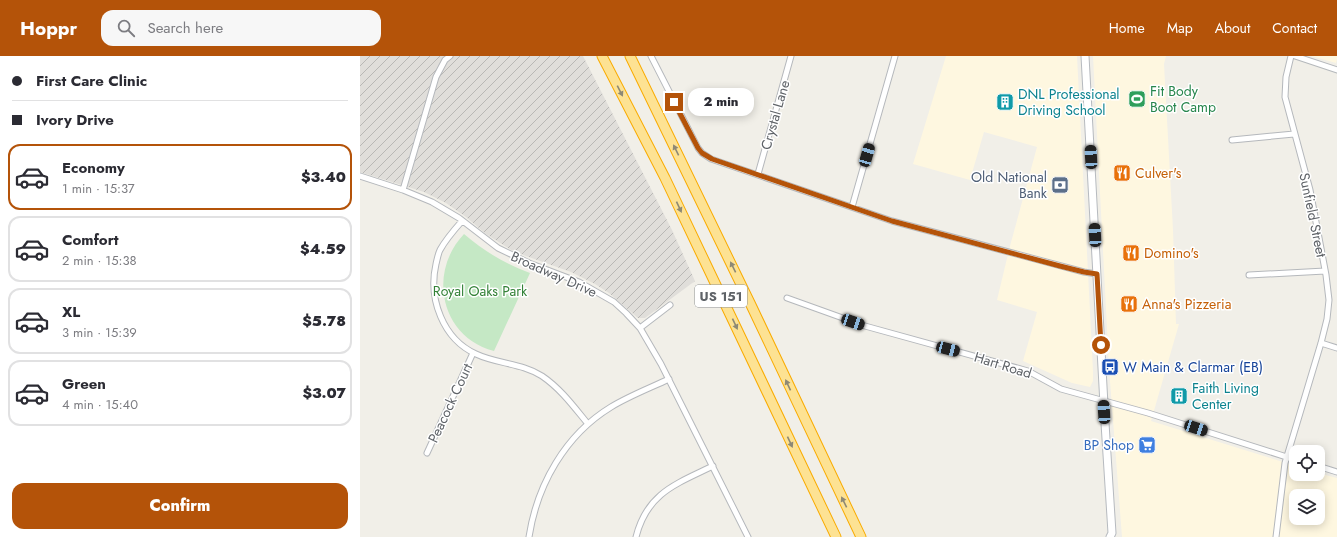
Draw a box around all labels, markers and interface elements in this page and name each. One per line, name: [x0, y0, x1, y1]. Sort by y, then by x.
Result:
search box: [101, 10, 381, 46]
text: Hoppr: [20, 15, 77, 42]
icon: search: [115, 17, 137, 39]
text: Search here: [147, 17, 223, 39]
text: Home: [1109, 18, 1145, 38]
text: Map: [1167, 18, 1193, 38]
text: About: [1215, 18, 1250, 38]
text: Contact: [1272, 18, 1317, 38]
text: First Care Clinic: [36, 70, 147, 92]
street label: Crystal Lane: [756, 78, 794, 152]
place label: Fit Body Boot Camp: [1150, 81, 1216, 117]
place label: DNL Professional Driving School: [1018, 84, 1120, 120]
one-way arrow: [617, 85, 624, 96]
callout: 2 min: [688, 88, 754, 116]
sports icon: Fit Body Boot Camp: [1127, 89, 1147, 109]
text: 2 min: [704, 92, 738, 111]
building icon: DNL Professional Driving School: [995, 92, 1015, 112]
route end: [665, 93, 683, 111]
text: Ivory Drive: [36, 109, 114, 131]
car: [858, 142, 876, 168]
one-way arrow: [673, 144, 679, 156]
car: [1084, 145, 1098, 169]
text: Economy: [62, 157, 125, 179]
icon: car: [14, 159, 50, 195]
restaurant icon: Culver's: [1112, 163, 1132, 183]
place label: Culver's: [1135, 163, 1182, 183]
text: $3.40: [301, 166, 346, 188]
place label: Old National Bank: [971, 167, 1048, 203]
street label: Sunfield Street: [1294, 171, 1332, 260]
bank icon: Old National Bank: [1050, 175, 1070, 195]
text: 1 min · 15:37: [62, 179, 135, 198]
one-way arrow: [676, 201, 682, 212]
car: [1088, 223, 1102, 247]
text: Comfort: [62, 229, 119, 251]
icon: car: [14, 231, 50, 267]
text: $4.59: [300, 238, 346, 260]
restaurant icon: Domino's: [1121, 243, 1141, 263]
place label: Domino's: [1144, 243, 1199, 263]
street label: Broadway Drive: [508, 246, 600, 302]
text: 2 min · 15:38: [62, 251, 137, 270]
one-way arrow: [729, 261, 736, 273]
park label: Royal Oaks Park: [433, 281, 528, 301]
road number: US 151: [695, 285, 747, 307]
restaurant icon: Anna's Pizzeria: [1119, 294, 1139, 314]
place label: Anna's Pizzeria: [1142, 294, 1231, 314]
text: XL: [62, 301, 80, 323]
icon: car: [14, 303, 50, 339]
text: $5.78: [302, 310, 346, 332]
car: [840, 312, 866, 332]
one-way arrow: [732, 319, 738, 330]
text: 3 min · 15:39: [62, 323, 137, 342]
route start: [1092, 336, 1110, 354]
car: [935, 340, 961, 358]
street label: Hart Road: [972, 347, 1034, 383]
bus stop icon: W Main & Clarmar (EB): [1100, 357, 1120, 377]
place label: W Main & Clarmar (EB): [1123, 357, 1263, 377]
street label: Peacock Court: [423, 360, 477, 446]
text: Green: [62, 373, 106, 395]
icon: car: [14, 375, 50, 411]
place label: Faith Living Center: [1192, 378, 1259, 414]
one-way arrow: [785, 379, 791, 390]
text: $3.07: [303, 382, 346, 404]
building icon: Faith Living Center: [1169, 386, 1189, 406]
text: 4 min · 15:40: [62, 395, 138, 414]
car: [1097, 400, 1111, 424]
car: [1183, 419, 1209, 437]
place label: BP Shop: [1084, 435, 1134, 455]
supermarket icon: BP Shop: [1137, 435, 1157, 455]
one-way arrow: [787, 436, 793, 447]
map controls: [1289, 445, 1325, 525]
button: locate: [1289, 445, 1325, 481]
button: Confirm: [12, 483, 348, 529]
button: layers: [1289, 489, 1325, 525]
one-way arrow: [841, 496, 847, 508]

